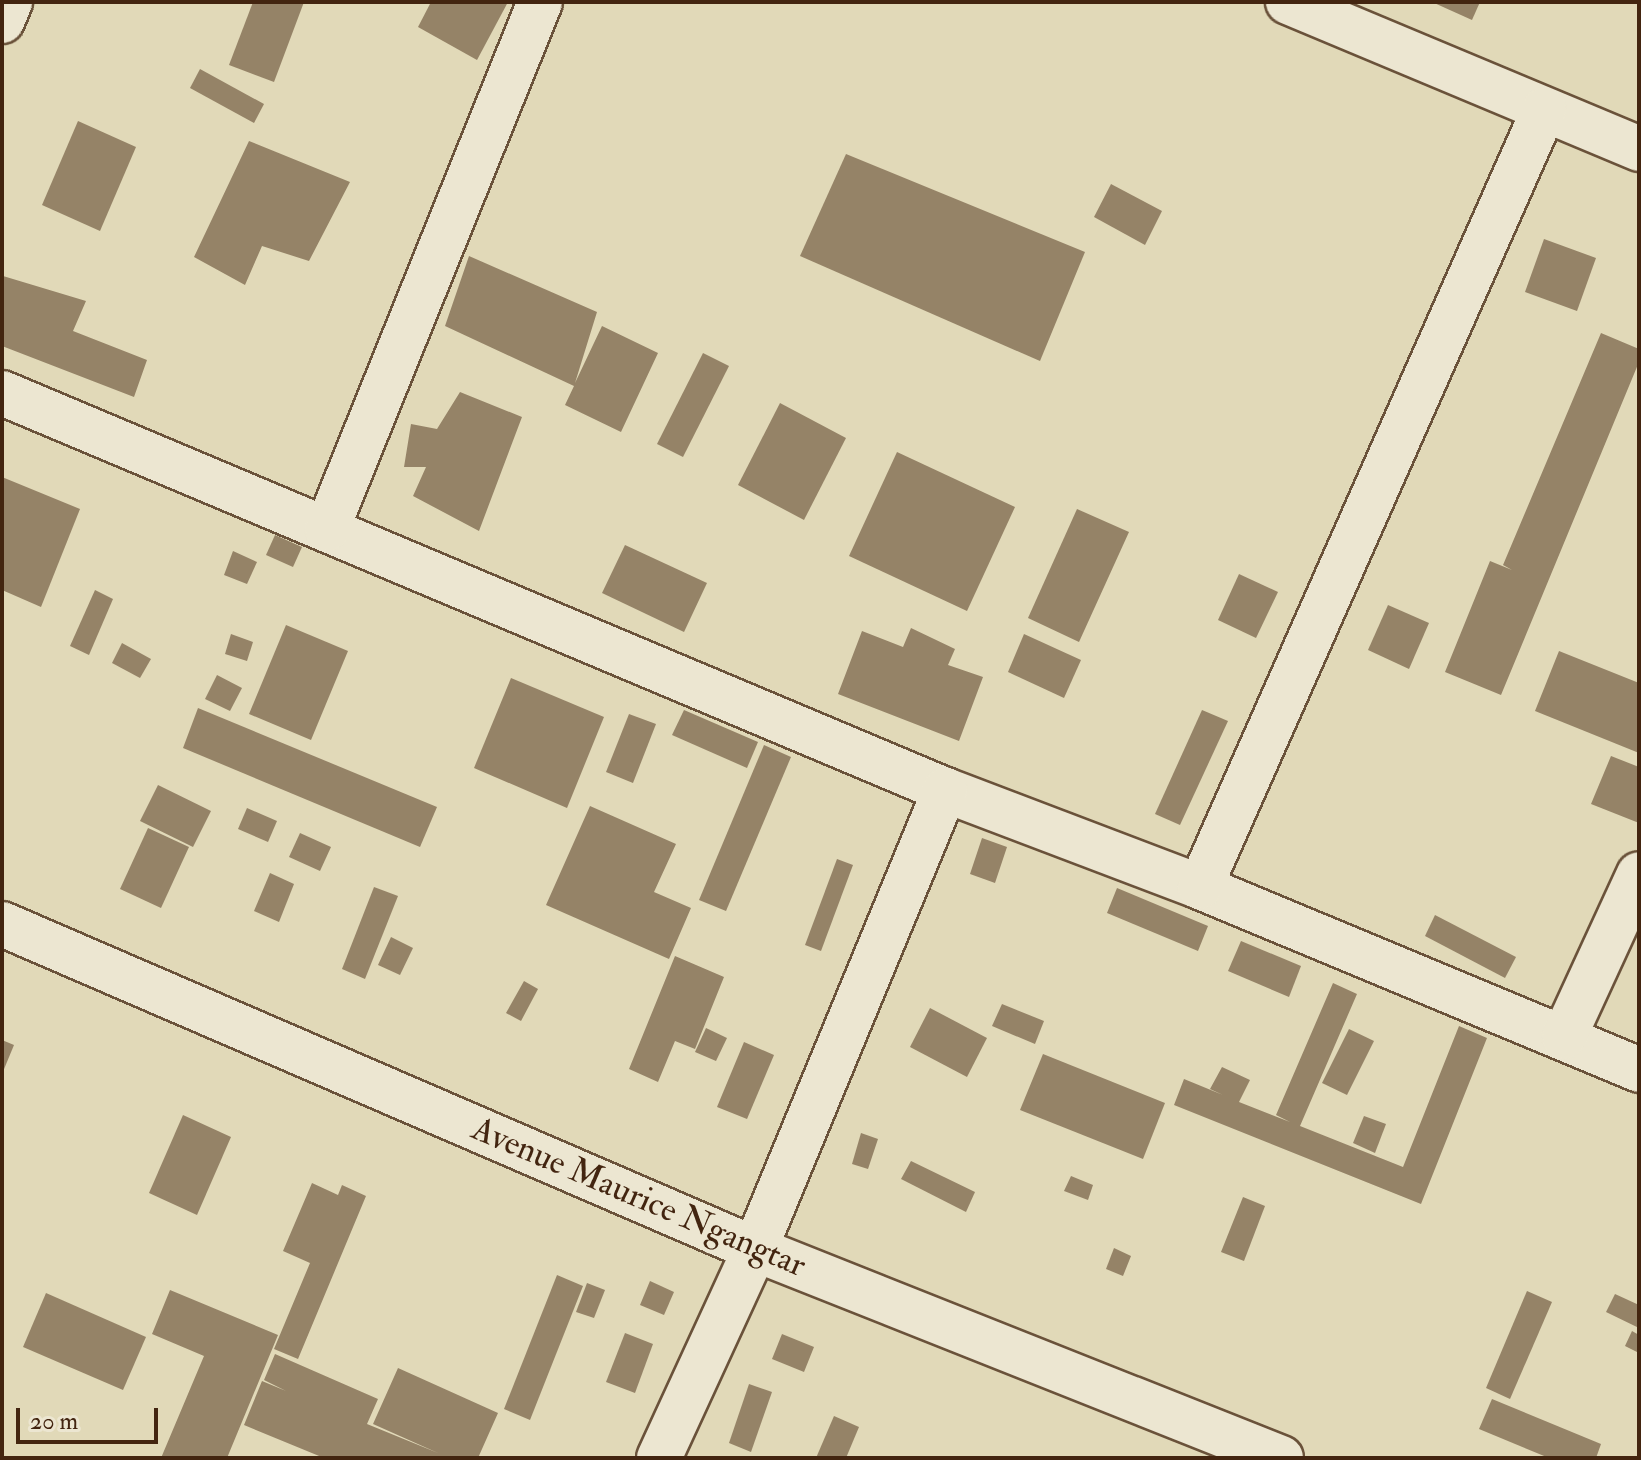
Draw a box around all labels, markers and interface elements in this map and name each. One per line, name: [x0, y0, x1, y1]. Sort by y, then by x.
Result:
street label: Avenue Maurice Ngangtar: [466, 1108, 812, 1286]
scale bar: [20, 1392, 162, 1442]
text: 20 m: [30, 1406, 78, 1437]

